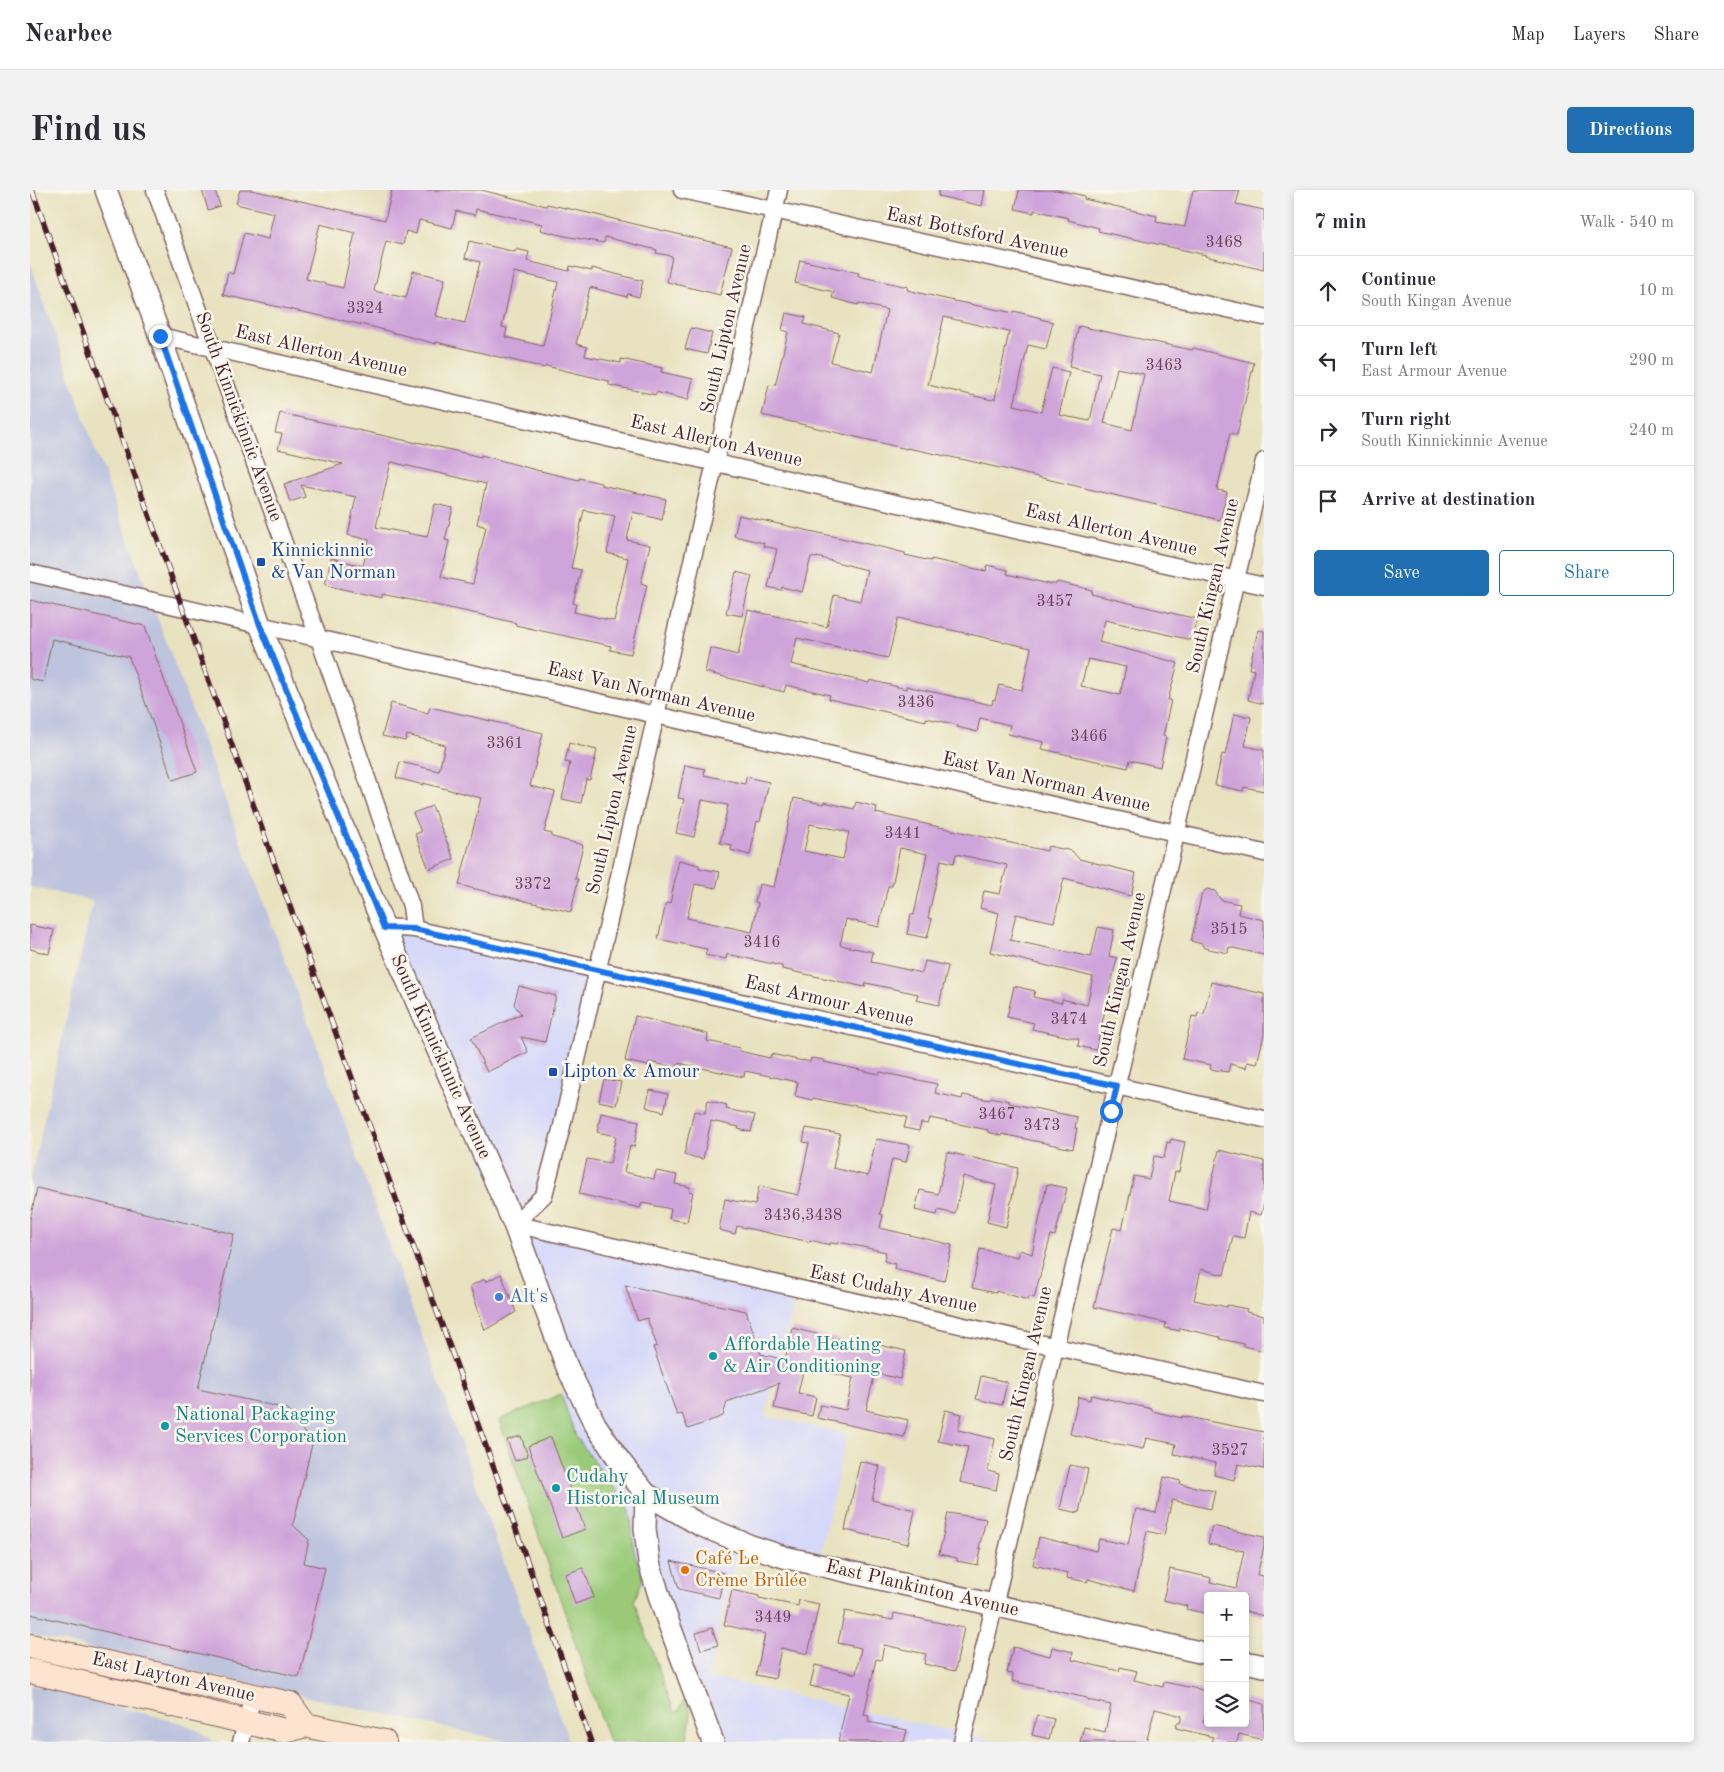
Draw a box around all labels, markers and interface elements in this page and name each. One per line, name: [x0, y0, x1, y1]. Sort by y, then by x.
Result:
text: Nearbee: [25, 23, 113, 47]
text: Map: [1511, 26, 1545, 44]
text: Layers: [1573, 26, 1625, 44]
text: Share: [1653, 26, 1699, 44]
button: Directions: [1567, 107, 1694, 153]
text: Find us: [30, 113, 146, 148]
street label: East Bottsford Avenue: [884, 205, 1070, 263]
text: 7 min: [1314, 212, 1367, 233]
text: Walk · 540 m: [1579, 215, 1674, 231]
house number: 3468: [1205, 235, 1243, 251]
street label: South Lipton Avenue: [698, 242, 756, 416]
text: Continue: [1361, 271, 1436, 290]
icon: ahead: [1314, 277, 1342, 305]
text: 10 m: [1638, 283, 1674, 299]
text: South Kingan Avenue: [1361, 294, 1512, 310]
house number: 3324: [346, 301, 384, 317]
street label: South Kinnickinnic Avenue: [191, 310, 285, 524]
street label: East Allerton Avenue: [233, 323, 409, 381]
route end: [149, 325, 172, 348]
text: Turn left: [1361, 341, 1438, 360]
icon: left: [1314, 347, 1342, 375]
text: 290 m: [1629, 353, 1674, 369]
house number: 3463: [1145, 358, 1183, 374]
text: East Armour Avenue: [1361, 364, 1507, 380]
text: Turn right: [1361, 411, 1451, 430]
street label: East Allerton Avenue: [628, 413, 804, 471]
icon: right: [1314, 417, 1342, 445]
text: 240 m: [1629, 423, 1674, 439]
text: South Kinnickinnic Avenue: [1361, 434, 1548, 450]
icon: arrive: [1314, 487, 1342, 515]
text: Arrive at destination: [1361, 491, 1535, 510]
street label: South Kingan Avenue: [1185, 497, 1243, 675]
street label: East Allerton Avenue: [1023, 502, 1199, 560]
place label: Kinnickinnic & Van Norman: [271, 542, 396, 583]
button: Save: [1314, 550, 1489, 596]
button: Share: [1499, 550, 1674, 596]
marker: Kinnickinnic & Van Norman: [255, 556, 267, 568]
house number: 3457: [1036, 594, 1074, 610]
street label: East Van Norman Avenue: [545, 660, 757, 726]
house number: 3436: [897, 695, 935, 711]
street label: South Lipton Avenue: [584, 723, 642, 897]
house number: 3466: [1070, 729, 1108, 745]
house number: 3361: [486, 736, 524, 752]
street label: East Van Norman Avenue: [940, 750, 1152, 816]
house number: 3441: [884, 826, 922, 842]
house number: 3372: [514, 877, 552, 893]
street label: South Kingan Avenue: [1092, 891, 1150, 1069]
house number: 3515: [1210, 922, 1248, 938]
house number: 3416: [743, 935, 781, 951]
street label: South Kinnickinnic Avenue: [386, 952, 494, 1162]
street label: East Armour Avenue: [743, 973, 915, 1031]
house number: 3474: [1050, 1012, 1088, 1028]
place label: Lipton & Amour: [563, 1063, 700, 1082]
marker: Lipton & Amour: [547, 1066, 559, 1078]
route start: [1100, 1100, 1123, 1123]
house number: 3467: [978, 1107, 1016, 1123]
house number: 3473: [1023, 1118, 1061, 1134]
house number: 3436,3438: [764, 1208, 842, 1224]
street label: East Cudahy Avenue: [807, 1263, 979, 1317]
street label: South Kingan Avenue: [998, 1285, 1056, 1463]
place label: Alt's: [509, 1288, 548, 1307]
marker: Alt's: [493, 1291, 505, 1303]
place label: Affordable Heating & Air Conditioning: [723, 1336, 882, 1377]
marker: Affordable Heating & Air Conditioning: [707, 1350, 719, 1362]
place label: National Packaging Services Corporation: [175, 1406, 347, 1447]
marker: National Packaging Services Corporation: [159, 1420, 171, 1432]
house number: 3527: [1211, 1443, 1249, 1459]
place label: Cudahy Historical Museum: [566, 1468, 720, 1509]
marker: Cudahy Historical Museum: [550, 1482, 562, 1494]
place label: Café Le Crème Brûlée: [695, 1550, 807, 1591]
street label: East Plankinton Avenue: [824, 1558, 1020, 1620]
marker: Café Le Crème Brûlée: [679, 1564, 691, 1576]
map controls: [1204, 1592, 1249, 1727]
button: +: [1204, 1592, 1249, 1637]
house number: 3449: [754, 1610, 792, 1626]
button: −: [1204, 1637, 1249, 1682]
street label: East Layton Avenue: [90, 1650, 256, 1706]
button: layers: [1204, 1682, 1249, 1727]

